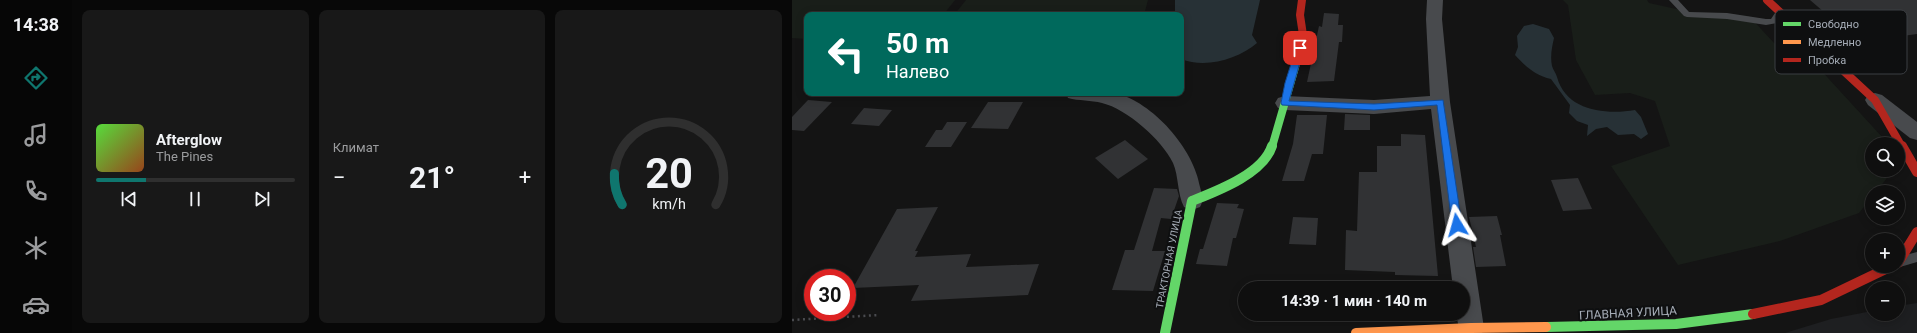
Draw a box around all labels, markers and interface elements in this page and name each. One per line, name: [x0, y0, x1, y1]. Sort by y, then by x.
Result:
legend: [1775, 10, 1907, 74]
text: 14:38: [13, 14, 59, 35]
text: Свободно: [1808, 18, 1859, 31]
text: 50 m: [886, 27, 949, 60]
icon: left: [820, 28, 872, 80]
pin: [1283, 31, 1317, 65]
text: Медленно: [1808, 36, 1861, 49]
icon: arrive: [1289, 37, 1311, 59]
text: Пробка: [1808, 54, 1846, 67]
text: Налево: [886, 61, 949, 82]
icon: directions: [22, 64, 50, 92]
icon: music: [22, 121, 50, 149]
text: Afterglow: [156, 131, 222, 149]
map controls: [1865, 137, 1905, 321]
button: search: [1865, 137, 1905, 177]
text: Климат: [333, 140, 379, 155]
text: 20: [645, 148, 693, 197]
text: The Pines: [156, 149, 213, 164]
text: 21°: [409, 160, 455, 195]
text: −: [333, 165, 345, 190]
text: +: [519, 165, 531, 190]
icon: phone: [22, 177, 50, 205]
button: layers: [1865, 185, 1905, 225]
icon: previous: [118, 188, 140, 210]
icon: pause: [184, 188, 206, 210]
icon: next: [251, 188, 273, 210]
text: km/h: [652, 195, 685, 211]
position arrow: [1436, 204, 1478, 246]
street label: ТРАКТОРНАЯ УЛИЦА: [1154, 208, 1184, 309]
button: +: [1865, 233, 1905, 273]
icon: climate: [22, 234, 50, 262]
speed limit sign: 30: [804, 269, 856, 321]
button: −: [1865, 281, 1905, 321]
icon: car: [22, 291, 50, 319]
text: 14:39 · 1 мин · 140 m: [1281, 292, 1427, 310]
street label: ГЛАВНАЯ УЛИЦА: [1579, 303, 1677, 323]

